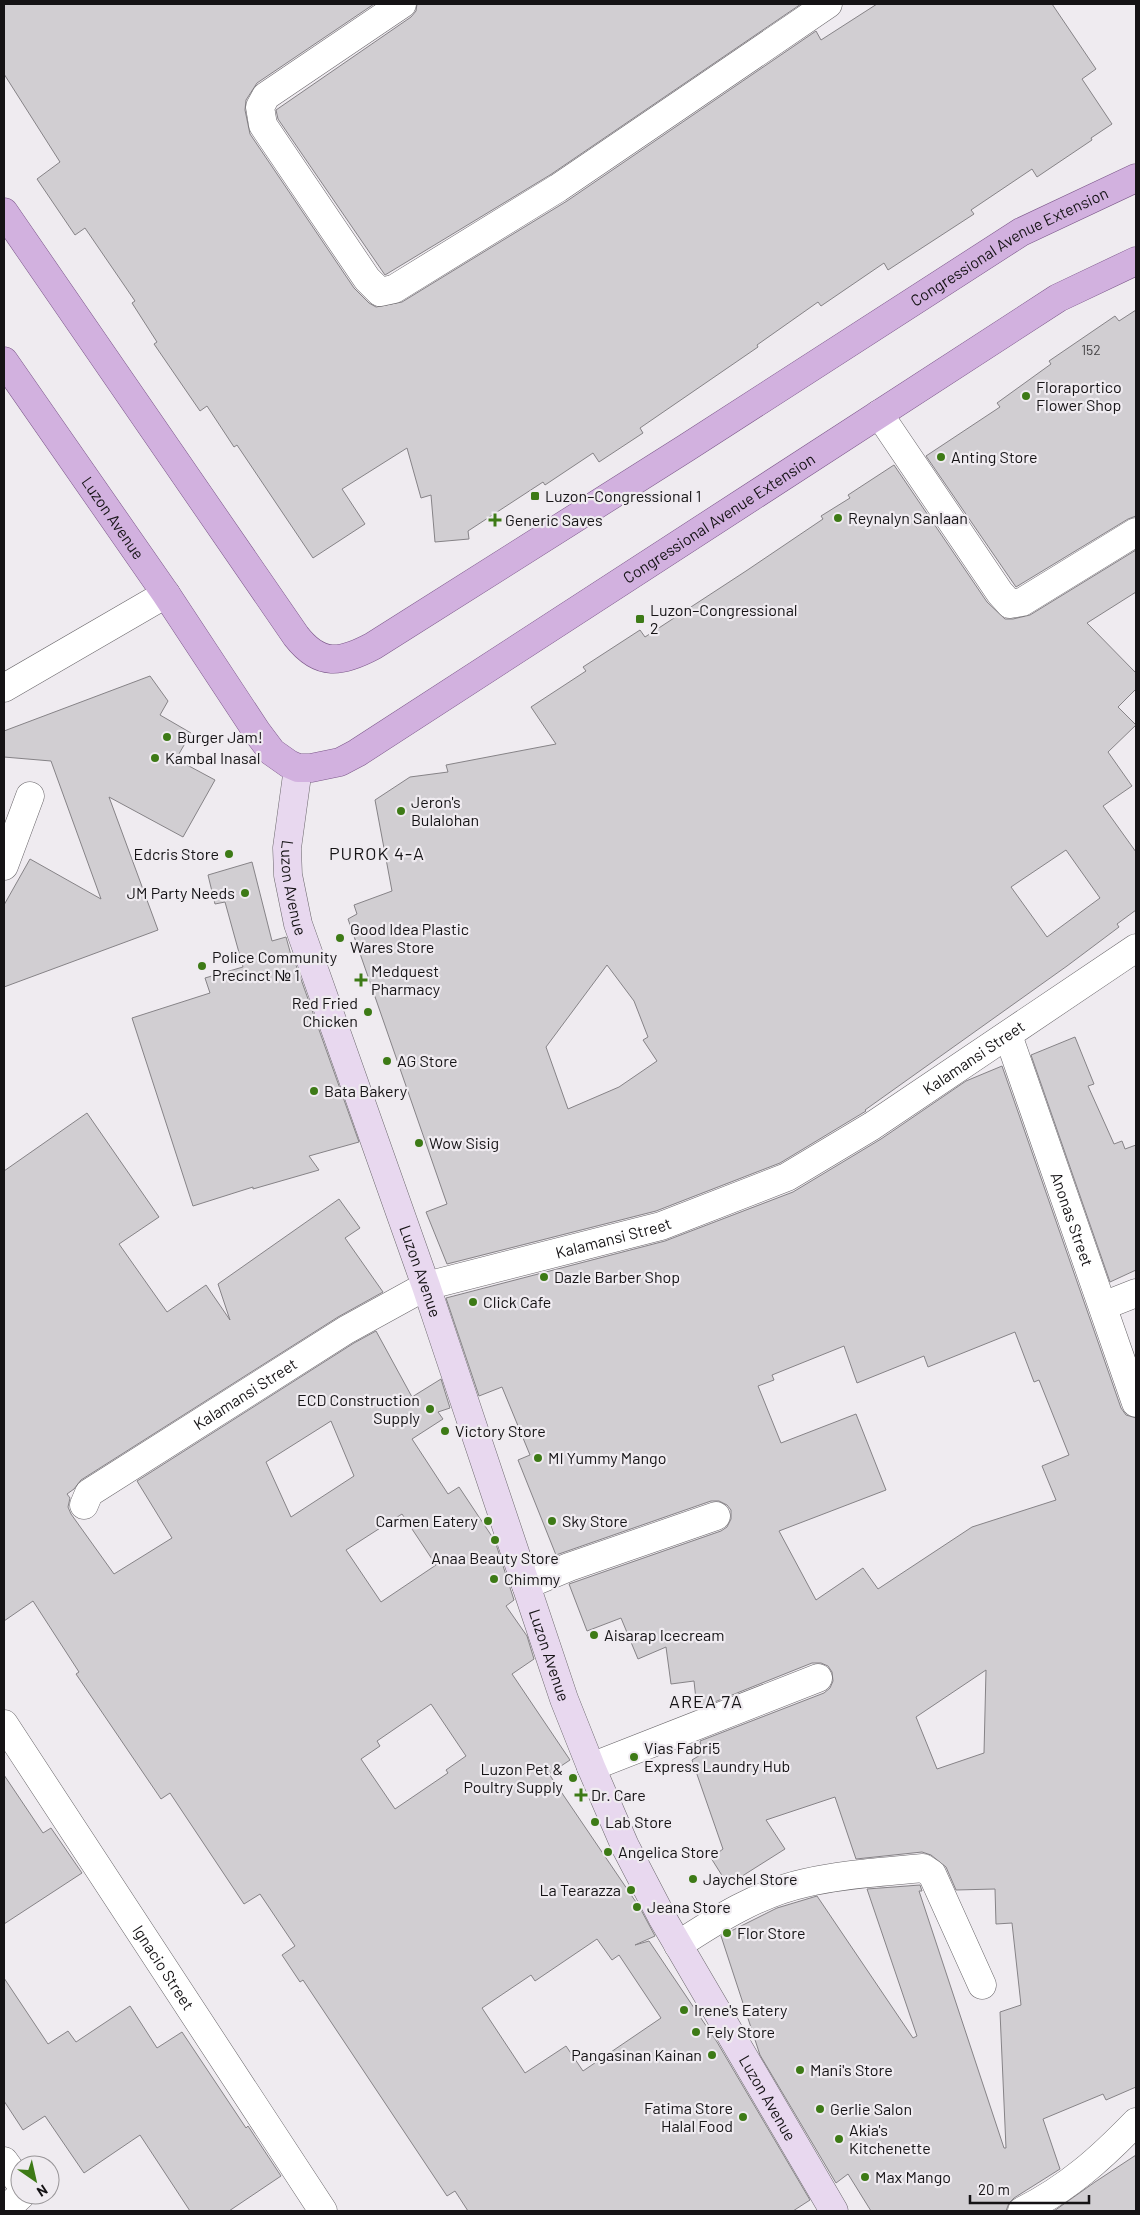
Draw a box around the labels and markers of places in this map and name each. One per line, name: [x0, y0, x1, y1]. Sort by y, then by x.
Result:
place label: Floraportico Flower Shop: [1036, 377, 1122, 414]
marker: Floraportico Flower Shop: [1020, 390, 1032, 402]
place label: Anting Store: [951, 447, 1038, 466]
marker: Anting Store: [935, 451, 947, 463]
place label: Luzon–Congressional 1: [545, 486, 701, 505]
marker: Luzon–Congressional 1: [529, 490, 541, 502]
place label: Reynalyn Sanlaan: [848, 508, 968, 527]
place label: Generic Saves: [505, 510, 603, 529]
marker: Reynalyn Sanlaan: [832, 512, 844, 524]
marker: Generic Saves: [489, 514, 501, 526]
place label: Luzon–Congressional 2: [650, 600, 798, 637]
marker: Luzon–Congressional 2: [634, 613, 646, 625]
place label: Burger Jam!: [177, 727, 263, 746]
marker: Burger Jam!: [161, 731, 173, 743]
place label: Kambal Inasal: [165, 748, 260, 767]
marker: Kambal Inasal: [149, 752, 161, 764]
place label: Jeron's Bulalohan: [411, 792, 479, 829]
marker: Jeron's Bulalohan: [395, 805, 407, 817]
place label: Edcris Store: [134, 844, 219, 863]
marker: Edcris Store: [223, 848, 235, 860]
place label: JM Party Needs: [127, 883, 235, 902]
marker: JM Party Needs: [239, 887, 251, 899]
place label: Good Idea Plastic Wares Store: [350, 919, 469, 956]
marker: Good Idea Plastic Wares Store: [334, 932, 346, 944]
place label: Police Community Precinct № 1: [212, 947, 338, 984]
marker: Police Community Precinct № 1: [196, 960, 208, 972]
place label: Medquest Pharmacy: [371, 961, 441, 998]
marker: Medquest Pharmacy: [355, 974, 367, 986]
place label: Red Fried Chicken: [292, 993, 358, 1030]
marker: Red Fried Chicken: [362, 1006, 374, 1018]
place label: AG Store: [397, 1051, 457, 1070]
marker: AG Store: [381, 1055, 393, 1067]
place label: Bata Bakery: [324, 1081, 408, 1100]
marker: Bata Bakery: [308, 1085, 320, 1097]
place label: Wow Sisig: [429, 1133, 499, 1152]
marker: Wow Sisig: [413, 1137, 425, 1149]
place label: Dazle Barber Shop: [554, 1267, 680, 1286]
marker: Dazle Barber Shop: [538, 1271, 550, 1283]
place label: Click Cafe: [483, 1292, 551, 1311]
marker: Click Cafe: [467, 1296, 479, 1308]
place label: ECD Construction Supply: [297, 1390, 421, 1427]
marker: ECD Construction Supply: [424, 1403, 436, 1415]
place label: Victory Store: [455, 1421, 546, 1440]
marker: Victory Store: [439, 1425, 451, 1437]
place label: MI Yummy Mango: [548, 1448, 666, 1467]
marker: MI Yummy Mango: [532, 1452, 544, 1464]
place label: Carmen Eatery: [375, 1511, 479, 1530]
place label: Sky Store: [562, 1511, 628, 1530]
marker: Carmen Eatery: [482, 1515, 494, 1527]
marker: Sky Store: [546, 1515, 558, 1527]
marker: Anaa Beauty Store: [489, 1534, 501, 1546]
place label: Anaa Beauty Store: [431, 1548, 559, 1567]
place label: Chimmy: [504, 1569, 561, 1588]
marker: Chimmy: [488, 1573, 500, 1585]
place label: Aisarap Icecream: [604, 1625, 725, 1644]
marker: Aisarap Icecream: [588, 1629, 600, 1641]
place label: Vias Fabri5 Express Laundry Hub: [644, 1738, 790, 1775]
marker: Vias Fabri5 Express Laundry Hub: [628, 1751, 640, 1763]
place label: Luzon Pet & Poultry Supply: [464, 1759, 564, 1796]
marker: Luzon Pet & Poultry Supply: [567, 1772, 579, 1784]
place label: Dr. Care: [591, 1785, 646, 1804]
marker: Dr. Care: [575, 1789, 587, 1801]
place label: Lab Store: [605, 1812, 672, 1831]
marker: Lab Store: [589, 1816, 601, 1828]
place label: Angelica Store: [618, 1842, 719, 1861]
marker: Angelica Store: [602, 1846, 614, 1858]
place label: Jaychel Store: [703, 1869, 798, 1888]
marker: Jaychel Store: [687, 1873, 699, 1885]
place label: La Tearazza: [540, 1880, 621, 1899]
marker: La Tearazza: [625, 1884, 637, 1896]
place label: Jeana Store: [647, 1897, 731, 1916]
marker: Jeana Store: [631, 1901, 643, 1913]
place label: Flor Store: [737, 1923, 805, 1942]
marker: Flor Store: [721, 1927, 733, 1939]
place label: Irene's Eatery: [694, 2000, 788, 2019]
marker: Irene's Eatery: [678, 2004, 690, 2016]
place label: Fely Store: [706, 2022, 775, 2041]
marker: Fely Store: [690, 2026, 702, 2038]
place label: Pangasinan Kainan: [571, 2045, 702, 2064]
marker: Pangasinan Kainan: [706, 2049, 718, 2061]
place label: Mani's Store: [810, 2060, 893, 2079]
marker: Mani's Store: [794, 2064, 806, 2076]
place label: Fatima Store Halal Food: [644, 2098, 733, 2135]
place label: Gerlie Salon: [830, 2099, 912, 2118]
marker: Gerlie Salon: [814, 2103, 826, 2115]
marker: Fatima Store Halal Food: [737, 2111, 749, 2123]
place label: Akia's Kitchenette: [849, 2120, 931, 2157]
marker: Akia's Kitchenette: [833, 2133, 845, 2145]
place label: Max Mango: [875, 2167, 951, 2186]
marker: Max Mango: [859, 2171, 871, 2183]

